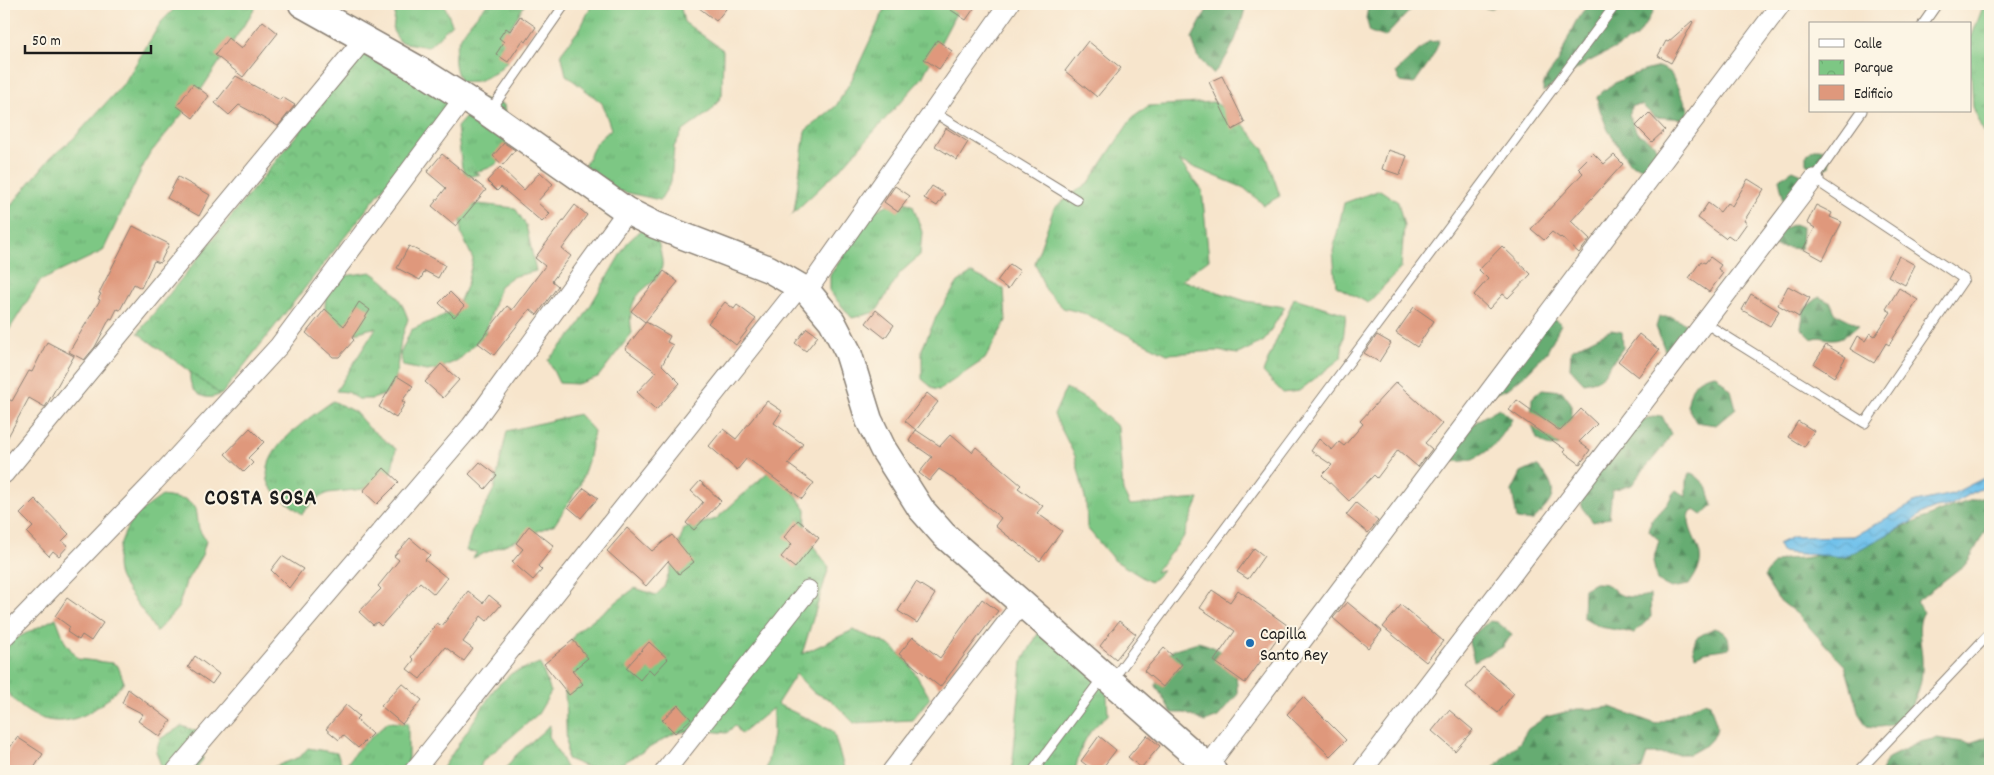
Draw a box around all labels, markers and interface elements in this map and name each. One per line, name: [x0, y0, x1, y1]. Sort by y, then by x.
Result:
scale bar: [25, 22, 151, 54]
legend: [1809, 22, 1972, 112]
text: 50 m: [32, 31, 61, 53]
text: Calle: [1854, 34, 1883, 56]
text: Parque: [1854, 58, 1894, 80]
text: Edificio: [1854, 84, 1893, 106]
district label: COSTA SOSA: [204, 484, 318, 515]
place label: Capilla Santo Rey: [1260, 623, 1328, 669]
marker: Capilla Santo Rey: [1244, 637, 1256, 649]

